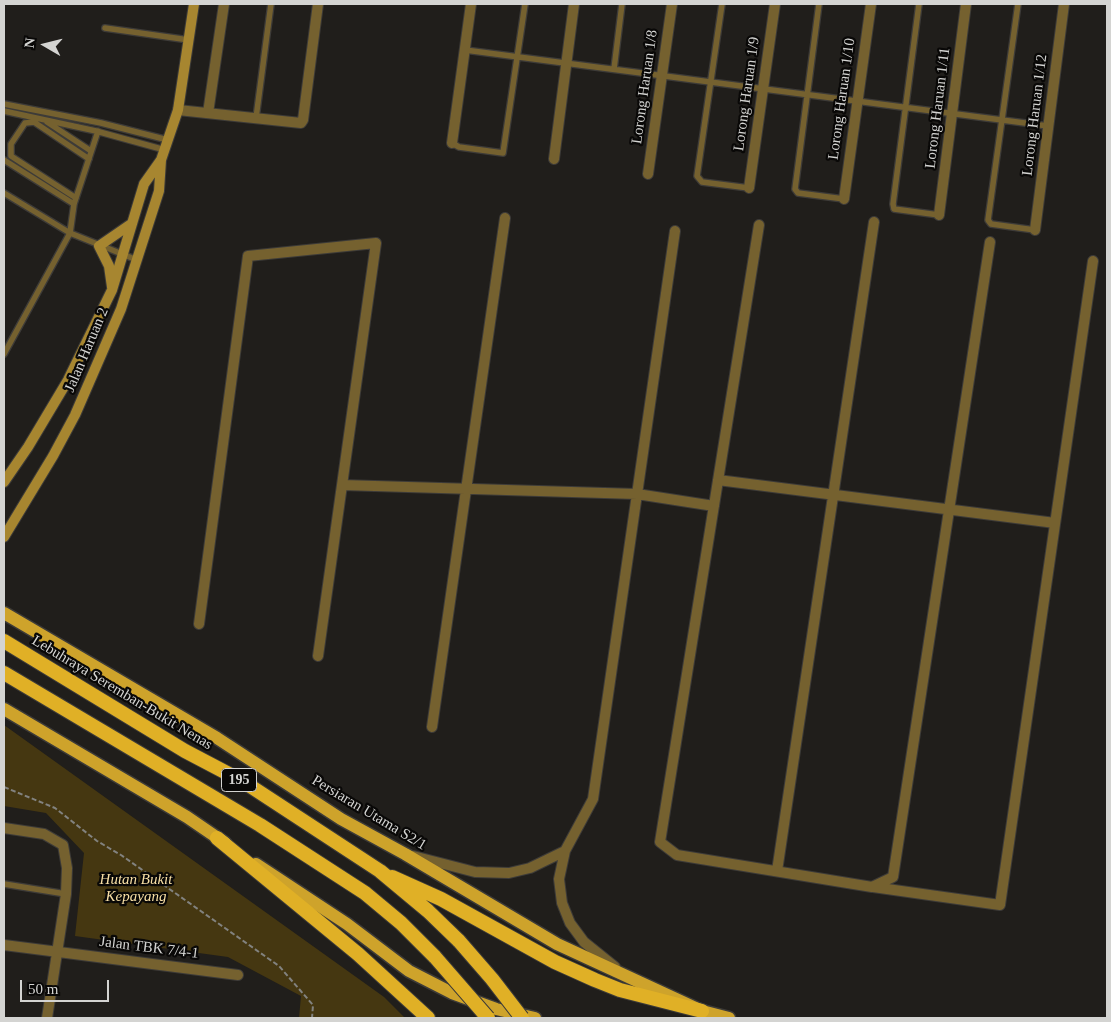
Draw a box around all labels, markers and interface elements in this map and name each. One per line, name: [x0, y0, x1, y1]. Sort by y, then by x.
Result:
north arrow: [20, 20, 70, 70]
street label: Lorong Haruan 1/8: [627, 21, 663, 153]
street label: Lorong Haruan 1/9: [729, 28, 765, 160]
street label: Lorong Haruan 1/10: [823, 29, 861, 169]
text: N: [22, 37, 38, 49]
street label: Lorong Haruan 1/11: [921, 38, 955, 178]
street label: Lorong Haruan 1/12: [1018, 45, 1052, 185]
street label: Jalan Haruan 2: [58, 298, 116, 402]
street label: Lebuhraya Seremban-Bukit Nenas: [15, 624, 229, 762]
street label: Persiaran Utama S2/1: [300, 766, 438, 860]
road number: 195: [222, 768, 256, 792]
park label: Hutan Bukit Kepayang: [94, 871, 178, 906]
street label: Jalan TBK 7/4-1: [93, 932, 205, 964]
scale bar: [22, 970, 111, 1002]
text: 50 m: [28, 981, 58, 997]

